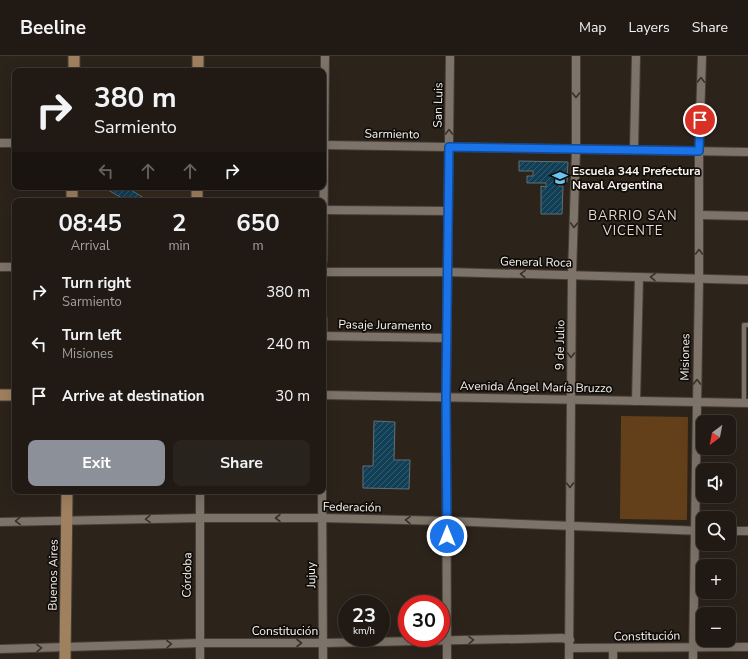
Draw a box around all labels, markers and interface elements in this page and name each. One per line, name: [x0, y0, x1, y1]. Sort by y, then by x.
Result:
text: Beeline: [20, 15, 86, 41]
text: Map: [579, 18, 606, 37]
text: Layers: [628, 18, 670, 37]
text: Share: [692, 18, 728, 37]
one-way arrow: [697, 77, 705, 83]
text: 380 m: [94, 79, 177, 117]
street label: San Luis: [430, 82, 446, 128]
icon: right: [28, 84, 80, 136]
one-way arrow: [572, 92, 580, 98]
pin: [683, 103, 717, 137]
icon: arrive: [689, 109, 711, 131]
text: Sarmiento: [94, 115, 177, 139]
street label: Sarmiento: [364, 126, 420, 142]
one-way arrow: [445, 129, 453, 135]
icon: left: [95, 160, 117, 182]
icon: ahead: [137, 160, 159, 182]
icon: ahead: [179, 160, 201, 182]
icon: right: [221, 160, 243, 182]
place label: Escuela 344 Prefectura Naval Argentina: [572, 163, 701, 193]
school or university icon: Escuela 344 Prefectura Naval Argentina: [551, 169, 569, 187]
text: 08:45: [58, 207, 122, 239]
text: 2: [172, 207, 186, 239]
text: 650: [236, 207, 280, 239]
district label: BARRIO SAN VICENTE: [588, 207, 678, 240]
one-way arrow: [570, 222, 578, 228]
text: Arrival: [71, 237, 110, 255]
text: min: [168, 237, 190, 255]
text: m: [252, 237, 264, 255]
one-way arrow: [695, 249, 703, 255]
street label: General Roca: [500, 253, 572, 271]
one-way arrow: [520, 270, 526, 278]
text: Turn right: [62, 273, 131, 293]
one-way arrow: [650, 273, 656, 282]
icon: right: [28, 281, 50, 303]
text: 380 m: [266, 282, 310, 302]
text: Sarmiento: [62, 293, 122, 311]
street label: Pasaje Juramento: [338, 316, 432, 334]
street label: 9 de Julio: [552, 319, 568, 370]
text: Turn left: [62, 325, 121, 345]
icon: left: [28, 333, 50, 355]
street label: Misiones: [677, 333, 693, 381]
text: 240 m: [266, 334, 310, 354]
text: Misiones: [62, 345, 113, 363]
one-way arrow: [567, 352, 575, 358]
street label: Avenida Ángel María Bruzzo: [460, 378, 613, 396]
one-way arrow: [693, 379, 701, 385]
icon: arrive: [28, 385, 50, 407]
text: Arrive at destination: [62, 386, 205, 406]
text: 30 m: [275, 386, 310, 406]
north arrow: [696, 415, 736, 455]
map controls: [696, 415, 736, 647]
button: Exit: [28, 440, 165, 486]
button: Share: [173, 440, 310, 486]
button: sound: [696, 463, 736, 503]
one-way arrow: [566, 482, 574, 488]
street label: Federación: [323, 498, 381, 516]
button: search: [696, 511, 736, 551]
one-way arrow: [275, 514, 281, 522]
one-way arrow: [145, 515, 151, 523]
position arrow: [426, 515, 468, 557]
one-way arrow: [405, 516, 411, 524]
one-way arrow: [15, 517, 21, 526]
street label: Buenos Aires: [44, 539, 62, 611]
street label: Córdoba: [179, 552, 195, 598]
button: +: [696, 559, 736, 599]
street label: Jujuy: [303, 561, 319, 589]
speed limit sign: 30: [398, 595, 450, 647]
text: 23: [352, 602, 376, 629]
button: −: [696, 607, 736, 647]
street label: Constitución: [252, 623, 318, 639]
text: km/h: [353, 624, 375, 638]
street label: Constitución: [614, 627, 680, 645]
one-way arrow: [468, 636, 474, 644]
one-way arrow: [296, 639, 302, 647]
one-way arrow: [166, 640, 172, 649]
one-way arrow: [36, 644, 42, 653]

